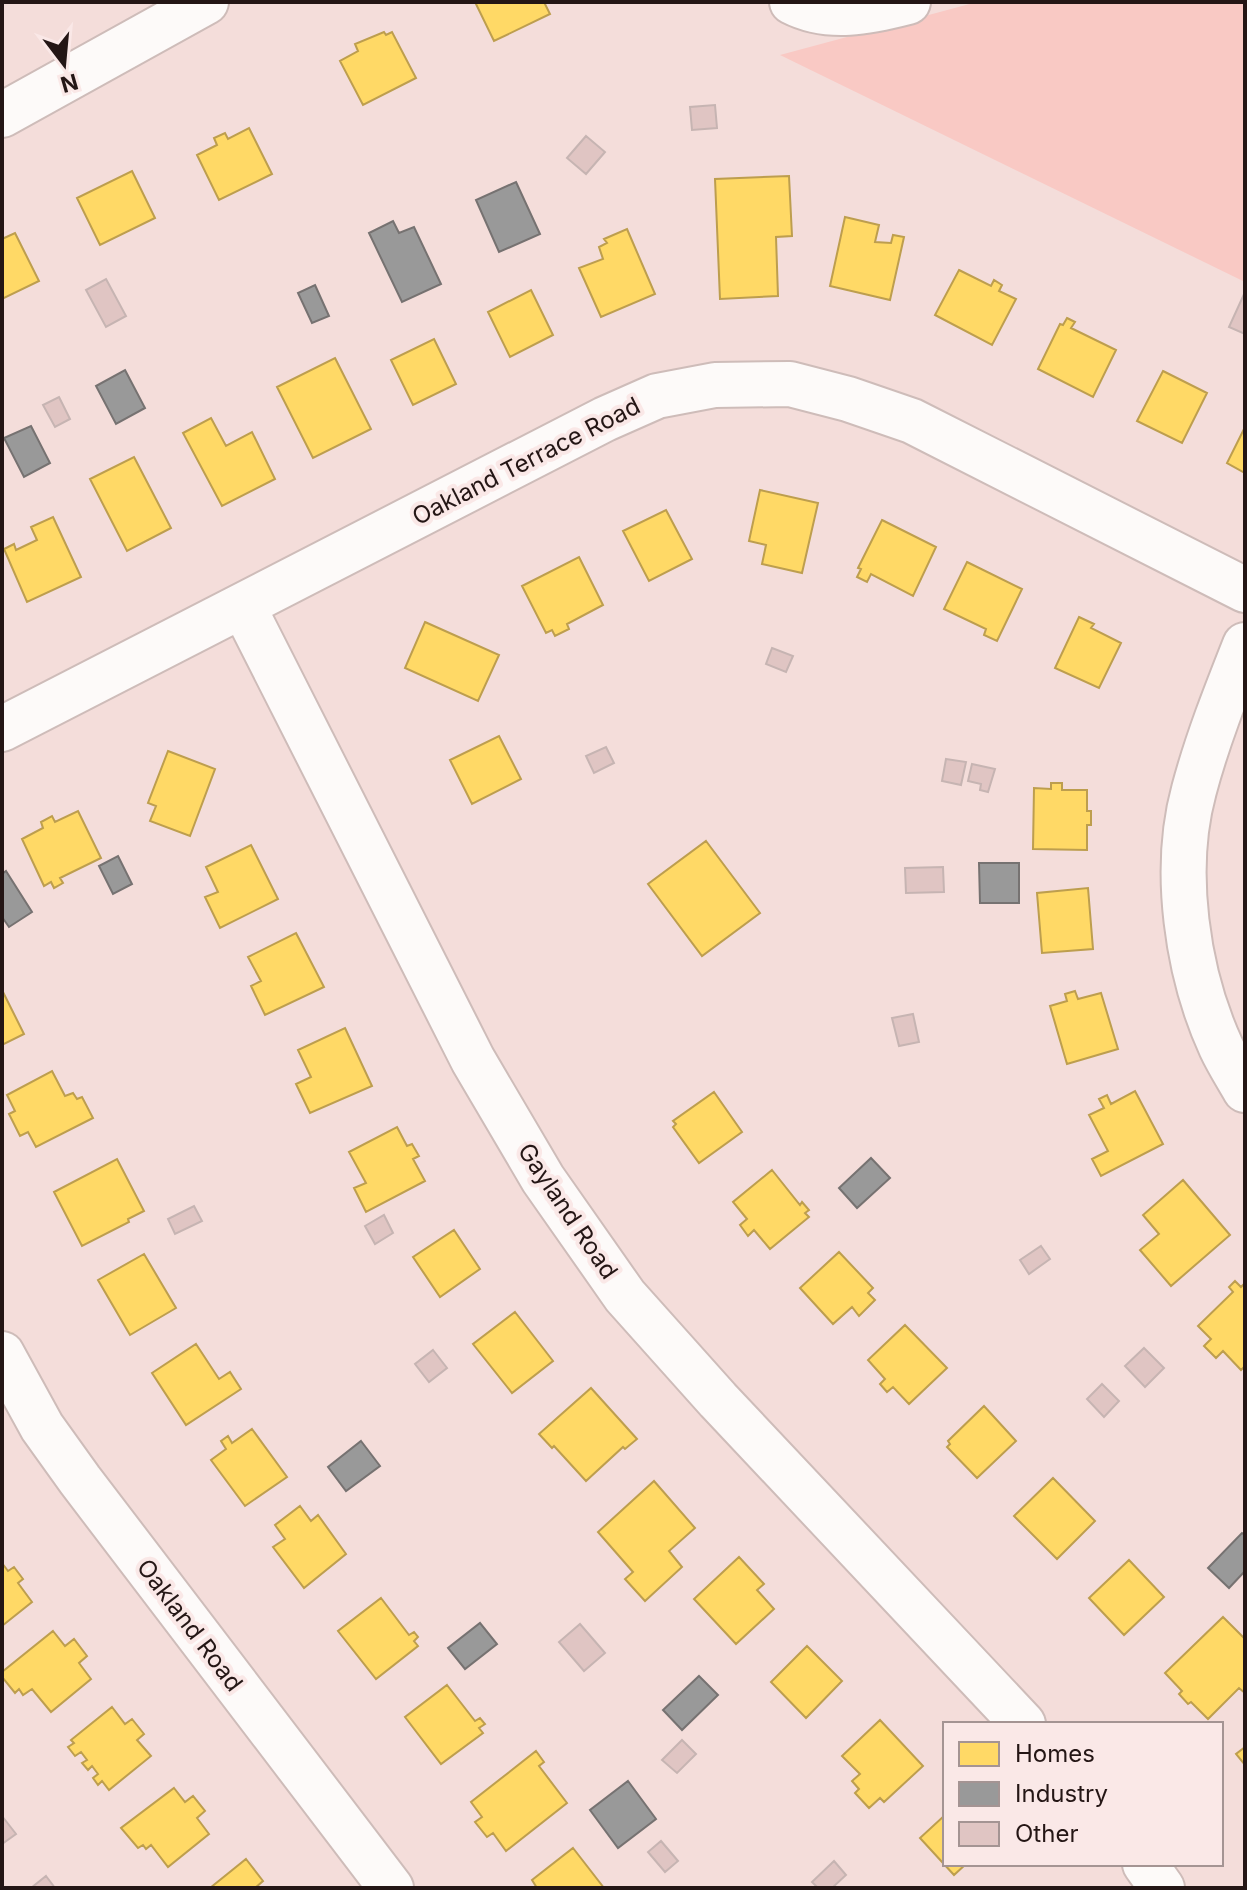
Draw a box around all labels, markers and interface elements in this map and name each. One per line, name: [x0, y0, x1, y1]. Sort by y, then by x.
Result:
north arrow: [24, 24, 104, 104]
text: N: [58, 68, 81, 98]
street label: Oakland Terrace Road: [407, 391, 645, 531]
street label: Gayland Road: [512, 1138, 624, 1284]
street label: Oakland Road: [131, 1553, 249, 1697]
legend: [943, 1722, 1223, 1866]
text: Homes: [1015, 1739, 1095, 1768]
text: Industry: [1015, 1779, 1108, 1808]
text: Other: [1015, 1819, 1078, 1848]

